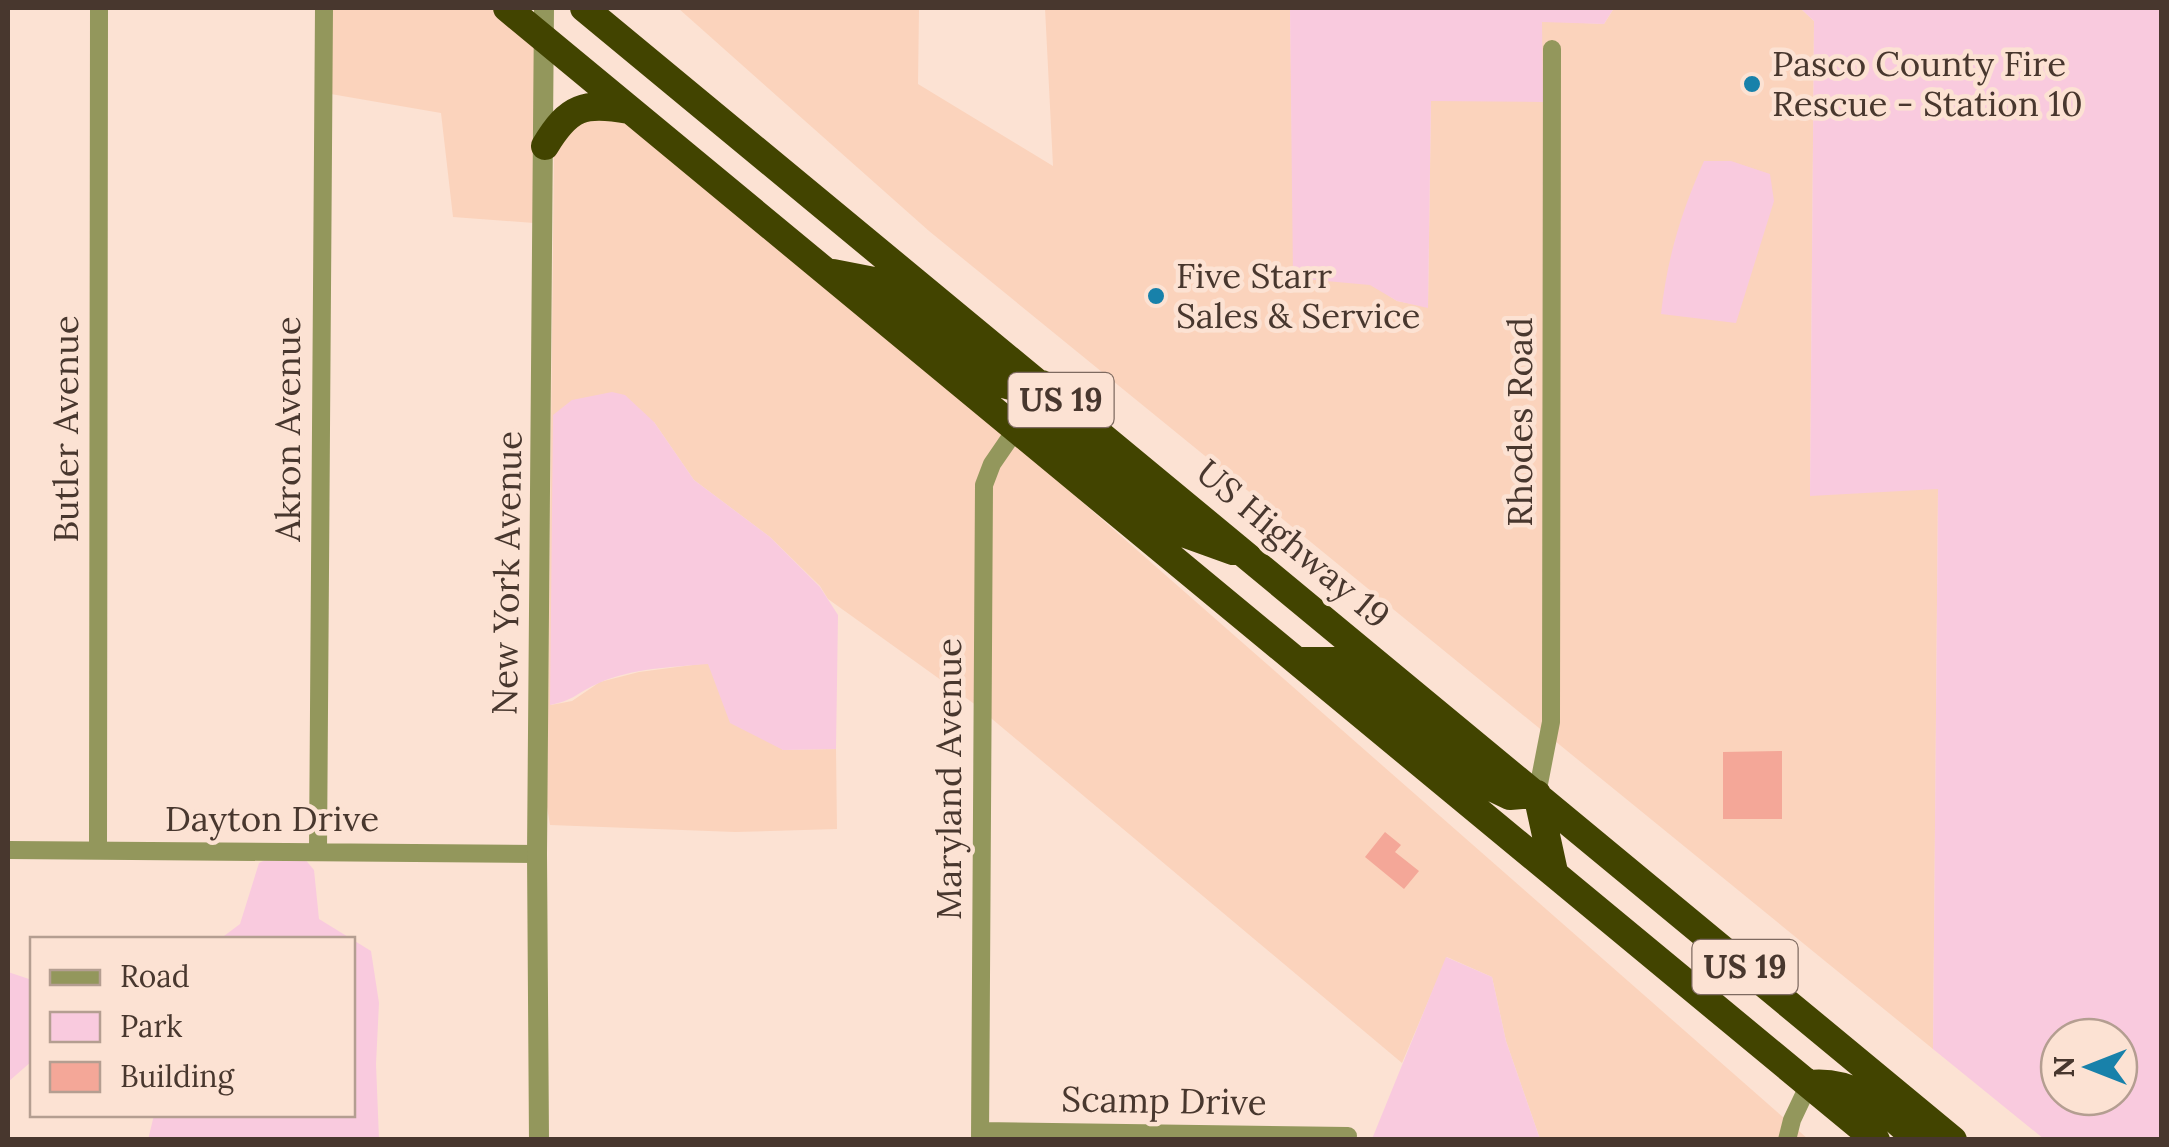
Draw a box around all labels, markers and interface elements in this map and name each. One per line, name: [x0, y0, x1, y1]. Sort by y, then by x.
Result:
place label: Pasco County Fire Rescue - Station 10: [1772, 41, 2083, 126]
marker: Pasco County Fire Rescue - Station 10: [1741, 73, 1763, 95]
place label: Five Starr Sales & Service: [1176, 253, 1420, 338]
marker: Five Starr Sales & Service: [1145, 285, 1167, 307]
street label: Butler Avenue: [43, 315, 88, 543]
street label: Akron Avenue: [265, 316, 310, 543]
street label: Rhodes Road: [1497, 317, 1542, 527]
road number: US 19: [1008, 373, 1114, 427]
street label: New York Avenue: [482, 430, 531, 716]
street label: US Highway 19: [1187, 449, 1399, 638]
street label: Maryland Avenue: [926, 638, 971, 920]
street label: Dayton Drive: [165, 796, 379, 841]
legend: [30, 937, 355, 1117]
road number: US 19: [1692, 940, 1798, 994]
text: Road: [120, 957, 190, 995]
text: Park: [120, 1007, 182, 1045]
north arrow: [2039, 1017, 2139, 1117]
text: N: [2046, 1056, 2082, 1078]
text: Building: [120, 1057, 236, 1096]
street label: Scamp Drive: [1061, 1076, 1267, 1125]

